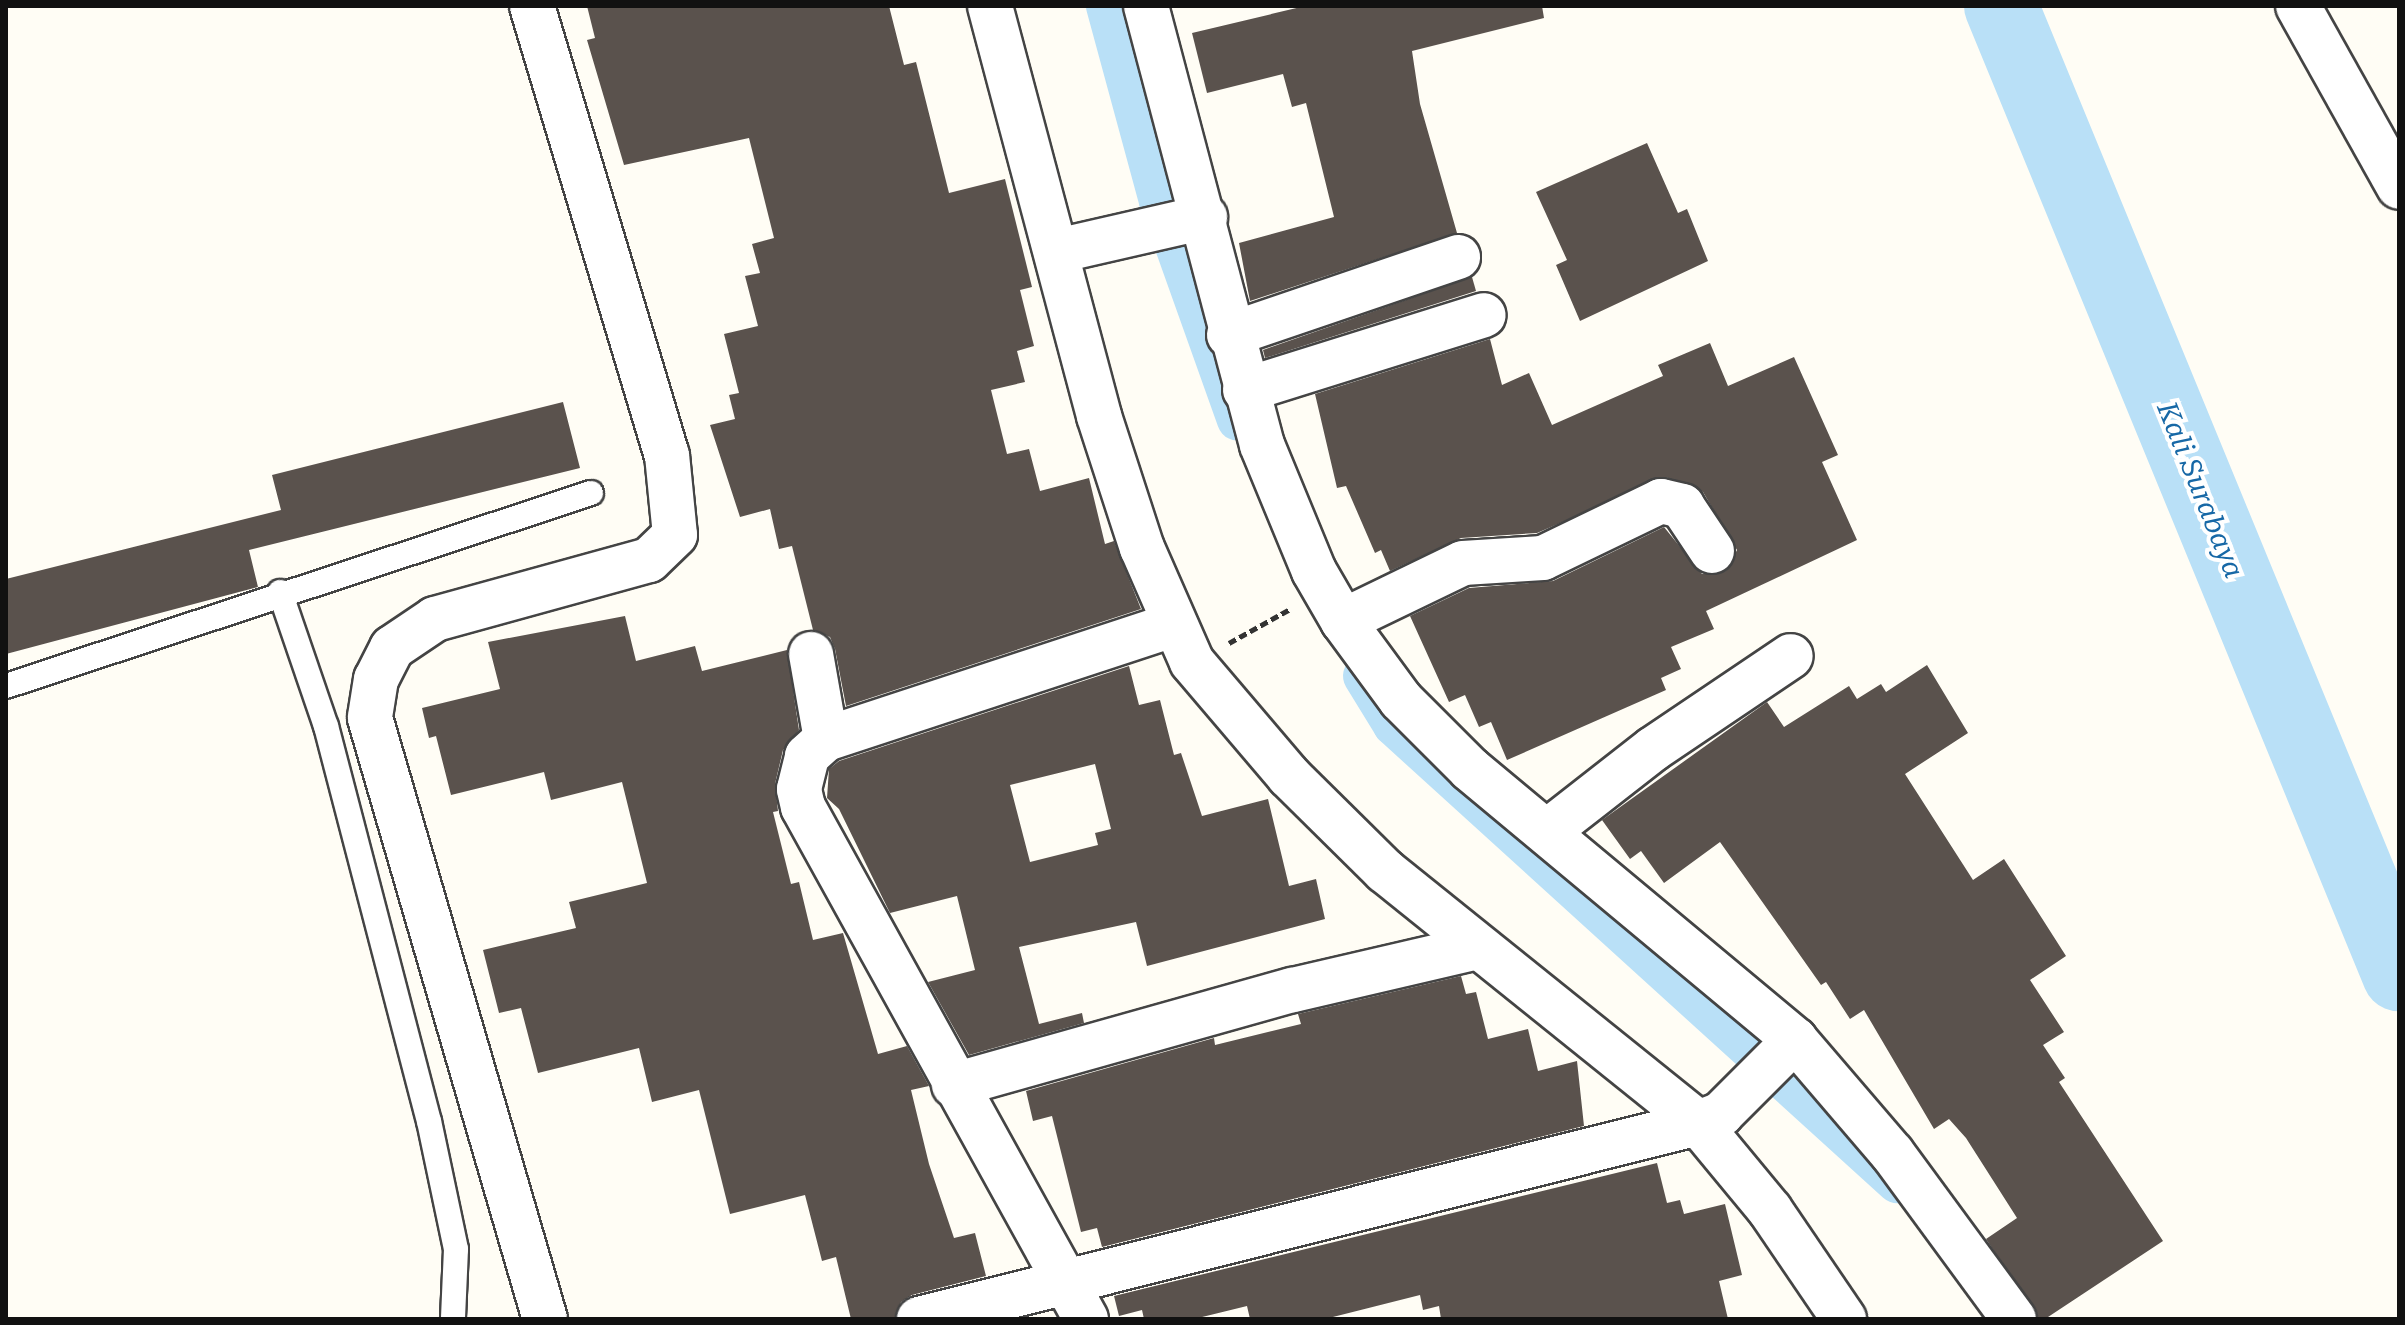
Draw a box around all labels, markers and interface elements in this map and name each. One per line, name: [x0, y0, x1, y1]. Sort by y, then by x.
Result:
water label: Kali Surabaya: [2149, 397, 2251, 583]

